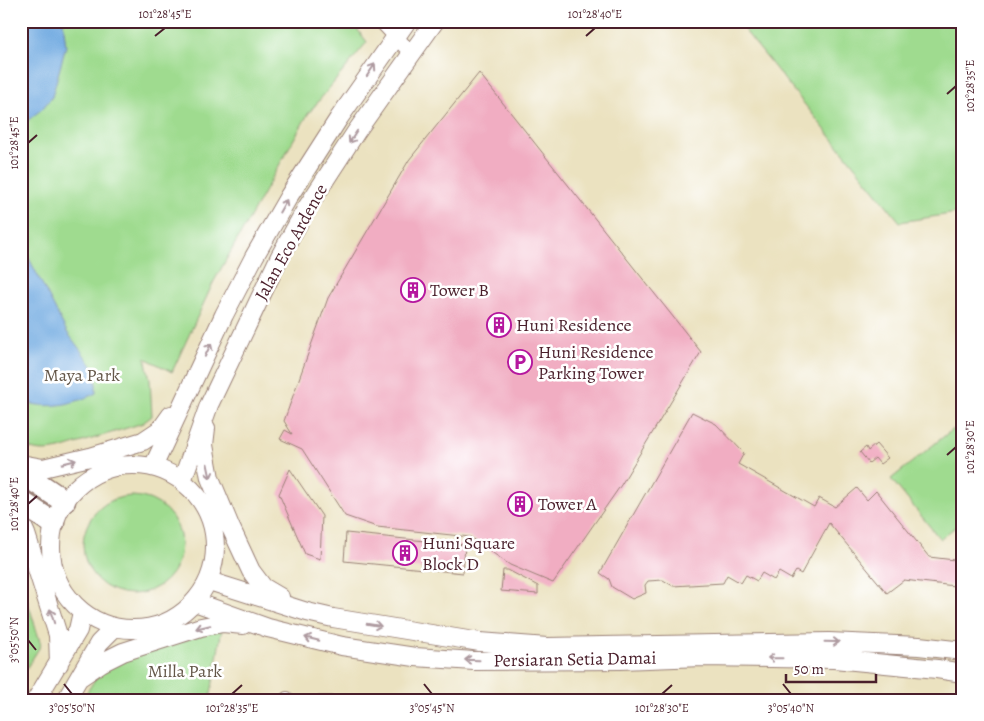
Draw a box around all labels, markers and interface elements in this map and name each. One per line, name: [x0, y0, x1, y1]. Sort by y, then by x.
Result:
text: 101°28'45"E: [138, 6, 192, 22]
text: 101°28'40"E: [568, 6, 622, 22]
text: 101°28'35"E: [962, 60, 978, 112]
one-way arrow: [366, 63, 376, 77]
text: 101°28'45"E: [6, 116, 22, 170]
one-way arrow: [348, 129, 358, 143]
street label: Jalan Eco Ardence: [249, 179, 333, 305]
one-way arrow: [279, 200, 289, 214]
building icon: Tower B: [400, 277, 426, 303]
place label: Tower B: [430, 278, 489, 302]
building icon: Huni Residence: [486, 312, 512, 338]
place label: Huni Residence: [516, 313, 632, 337]
place label: Huni Residence Parking Tower: [538, 340, 654, 385]
one-way arrow: [203, 343, 213, 358]
parking icon: Huni Residence Parking Tower: [507, 349, 533, 375]
park label: Maya Park: [44, 363, 120, 387]
text: 101°28'30"E: [962, 420, 978, 474]
one-way arrow: [60, 457, 76, 466]
one-way arrow: [205, 462, 214, 478]
text: 101°28'40"E: [6, 477, 22, 531]
building icon: Tower A: [507, 491, 533, 517]
place label: Tower A: [538, 492, 597, 516]
place label: Huni Square Block D: [422, 531, 515, 576]
building icon: Huni Square Block D: [392, 540, 418, 566]
one-way arrow: [47, 608, 57, 624]
text: 3°05'50"N: [6, 617, 22, 663]
one-way arrow: [365, 621, 381, 631]
one-way arrow: [195, 623, 211, 632]
one-way arrow: [304, 634, 320, 643]
one-way arrow: [824, 637, 840, 647]
street label: Persiaran Setia Damai: [493, 646, 657, 672]
scale bar: [786, 651, 876, 683]
one-way arrow: [767, 653, 784, 663]
one-way arrow: [465, 656, 481, 665]
park label: Milla Park: [148, 659, 222, 683]
text: 50 m: [794, 659, 824, 679]
text: 3°05'50"N: [49, 700, 95, 716]
text: 101°28'35"E: [206, 700, 258, 716]
text: 3°05'45"N: [409, 700, 455, 716]
text: 101°28'30"E: [635, 700, 689, 716]
text: 3°05'40"N: [768, 700, 815, 716]

